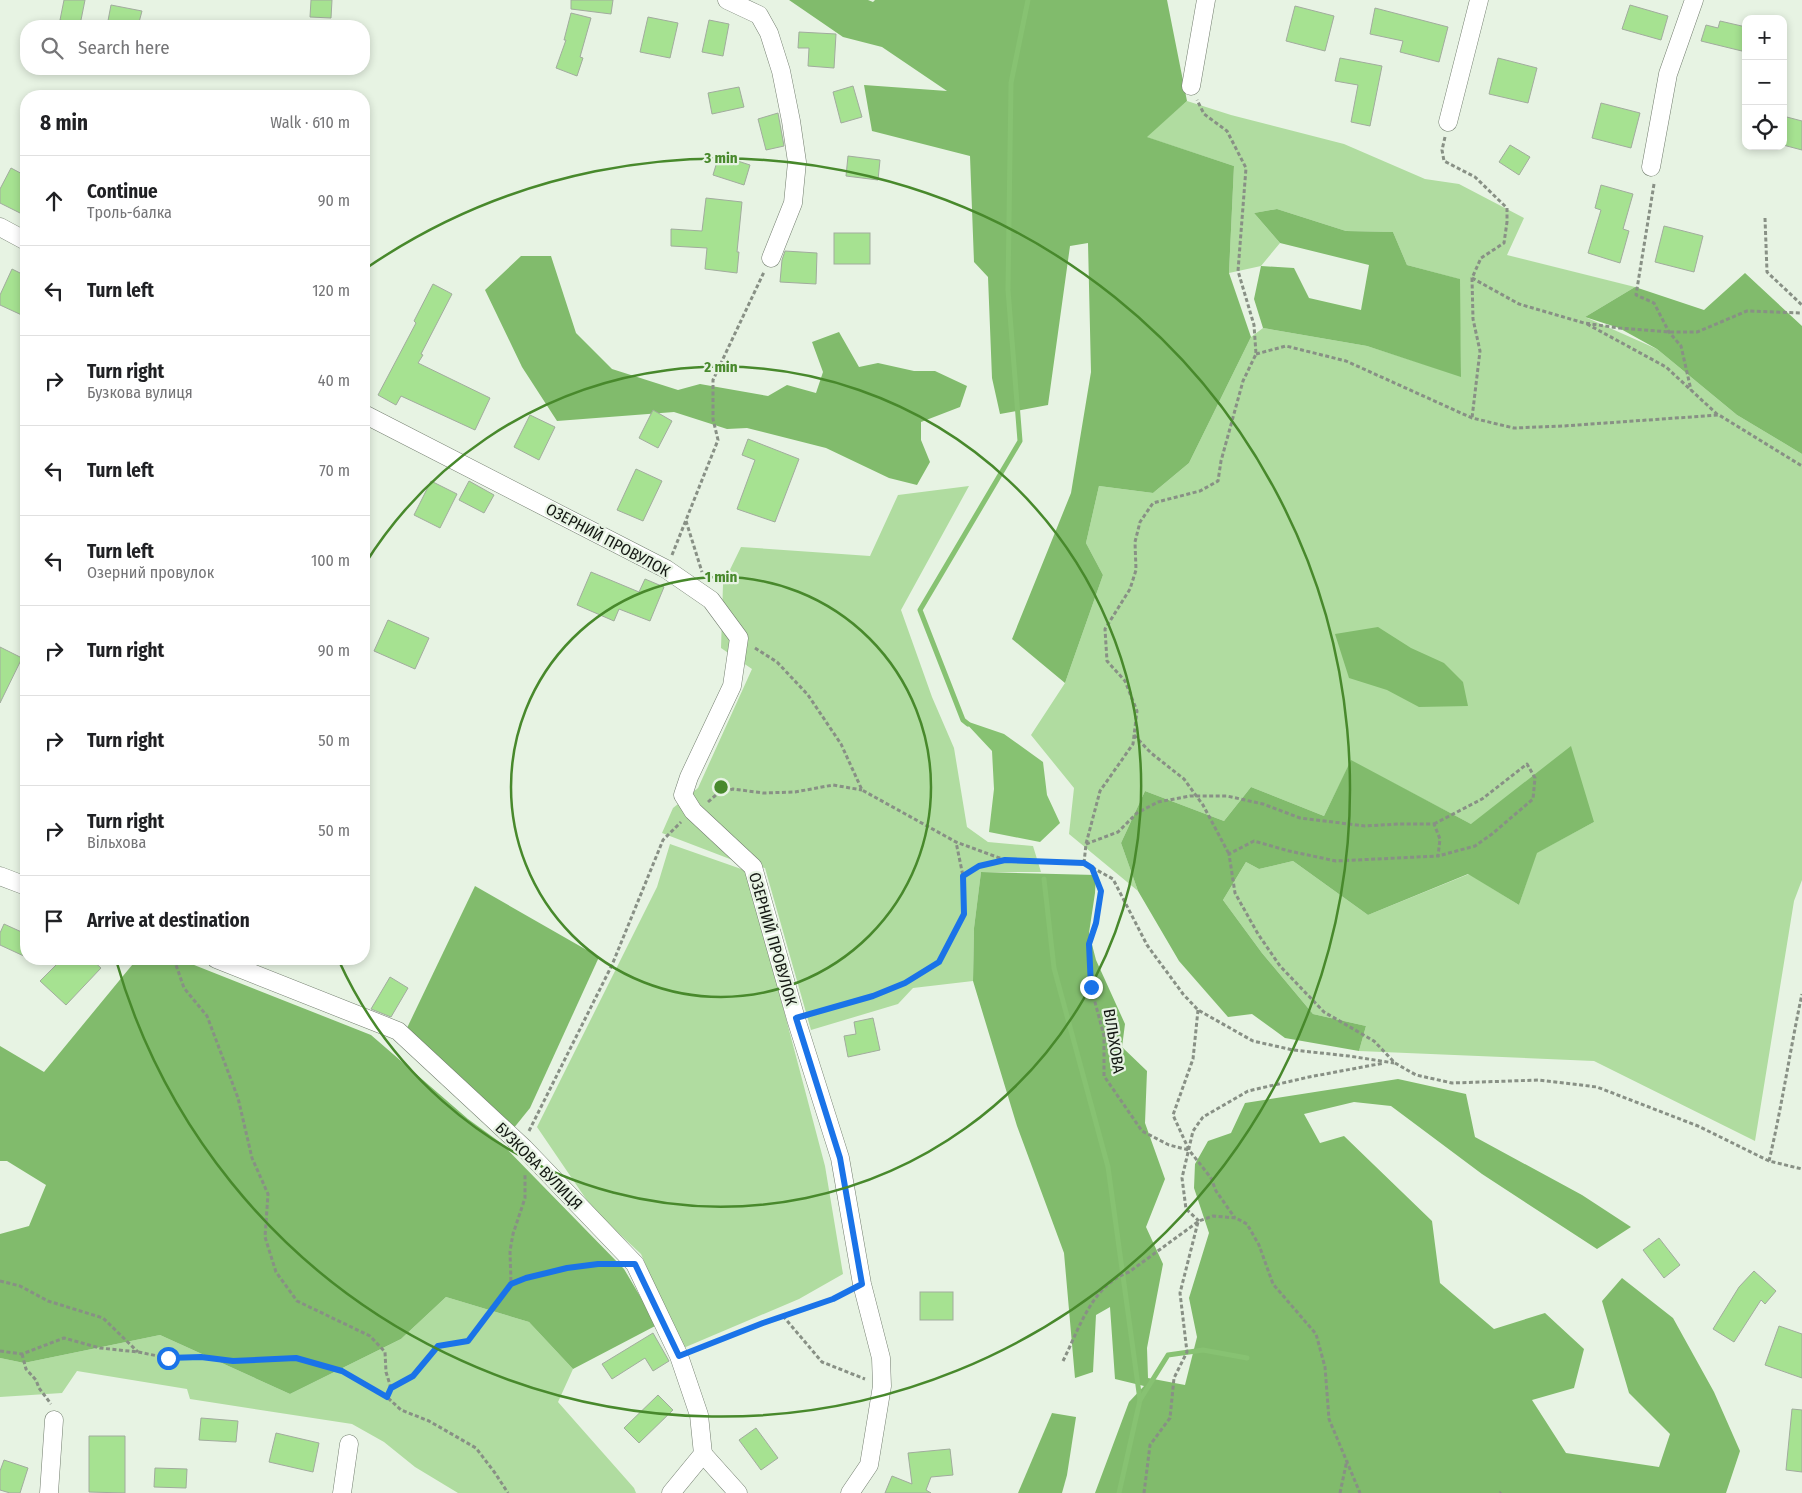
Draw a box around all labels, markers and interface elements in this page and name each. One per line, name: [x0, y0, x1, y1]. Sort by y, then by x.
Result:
map controls: [1742, 15, 1787, 150]
button: +: [1742, 15, 1787, 60]
search box: [20, 20, 370, 75]
icon: search: [38, 34, 66, 62]
text: Search here: [78, 36, 170, 59]
button: −: [1742, 60, 1787, 105]
button: locate: [1742, 105, 1787, 150]
text: 8 min: [40, 110, 88, 136]
text: Walk · 610 m: [270, 113, 350, 132]
text: 3 min: [703, 149, 738, 167]
text: Continue: [87, 180, 158, 203]
icon: ahead: [40, 187, 68, 215]
text: 90 m: [318, 191, 350, 210]
text: Троль-балка: [87, 203, 172, 222]
icon: left: [40, 277, 68, 305]
text: Turn left: [87, 279, 154, 302]
text: 120 m: [312, 281, 350, 300]
text: 2 min: [703, 358, 738, 376]
text: Turn right: [87, 360, 164, 383]
icon: right: [40, 367, 68, 395]
text: 40 m: [318, 371, 350, 390]
text: Бузкова вулиця: [87, 383, 193, 402]
icon: left: [40, 457, 68, 485]
text: Turn left: [87, 459, 154, 482]
text: 70 m: [319, 461, 350, 480]
street label: ОЗЕРНИЙ ПРОВУЛОК: [543, 499, 674, 581]
text: Turn left: [87, 540, 154, 563]
icon: left: [40, 547, 68, 575]
text: 100 m: [311, 551, 350, 570]
text: Озерний провулок: [87, 563, 214, 582]
text: 1 min: [705, 568, 737, 586]
icon: right: [40, 637, 68, 665]
text: Turn right: [87, 639, 164, 662]
text: 90 m: [318, 641, 350, 660]
icon: right: [40, 727, 68, 755]
text: Turn right: [87, 729, 164, 752]
text: 50 m: [318, 731, 350, 750]
centre of rings: [712, 778, 730, 796]
text: Turn right: [87, 810, 164, 833]
icon: right: [40, 817, 68, 845]
text: 50 m: [318, 821, 350, 840]
text: Вільхова: [87, 833, 146, 852]
street label: ОЗЕРНИЙ ПРОВУЛОК: [745, 870, 801, 1008]
icon: arrive: [40, 907, 68, 935]
text: Arrive at destination: [87, 909, 250, 932]
route end: [1080, 976, 1103, 999]
street label: ВІЛЬХОВА: [1100, 1007, 1129, 1075]
street label: БУЗКОВА ВУЛИЦЯ: [491, 1118, 587, 1214]
route start: [157, 1347, 180, 1370]

